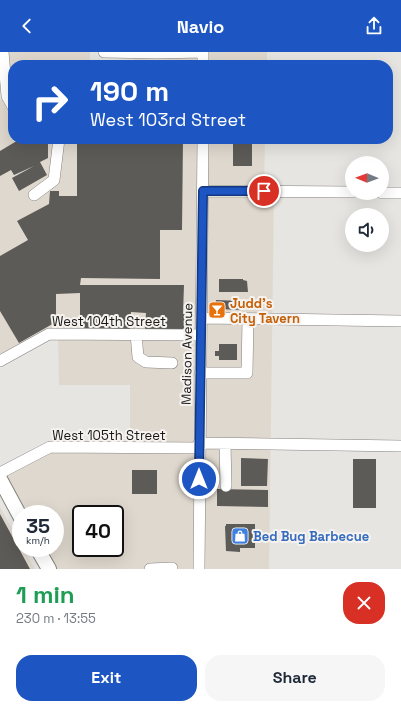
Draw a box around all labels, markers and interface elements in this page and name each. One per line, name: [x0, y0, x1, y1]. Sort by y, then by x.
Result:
icon: back: [16, 15, 38, 37]
text: Navio: [177, 15, 224, 38]
icon: share: [363, 15, 385, 37]
text: 190 m: [90, 73, 169, 109]
icon: right: [24, 76, 76, 128]
text: West 103rd Street: [90, 108, 246, 131]
north arrow: [345, 156, 389, 200]
map controls: [345, 156, 389, 252]
pin: [247, 174, 281, 208]
icon: arrive: [253, 180, 275, 202]
button: sound: [345, 208, 389, 252]
place label: Judd's City Tavern: [230, 295, 300, 327]
bar icon: Judd's City Tavern: [207, 300, 227, 320]
street label: Madison Avenue: [178, 303, 196, 405]
street label: West 104th Street: [52, 313, 166, 330]
street label: West 105th Street: [52, 427, 166, 444]
position arrow: [178, 458, 220, 500]
speed limit sign: 40: [72, 505, 124, 557]
text: 35: [26, 513, 50, 539]
shop icon: Bed Bug Barbecue: [230, 526, 250, 546]
place label: Bed Bug Barbecue: [253, 528, 369, 545]
text: km/h: [26, 534, 50, 547]
text: 1 min: [16, 579, 75, 610]
button: close: [343, 582, 385, 624]
text: 230 m · 13:55: [16, 610, 96, 627]
button: Exit: [16, 655, 197, 701]
button: Share: [205, 655, 385, 701]

